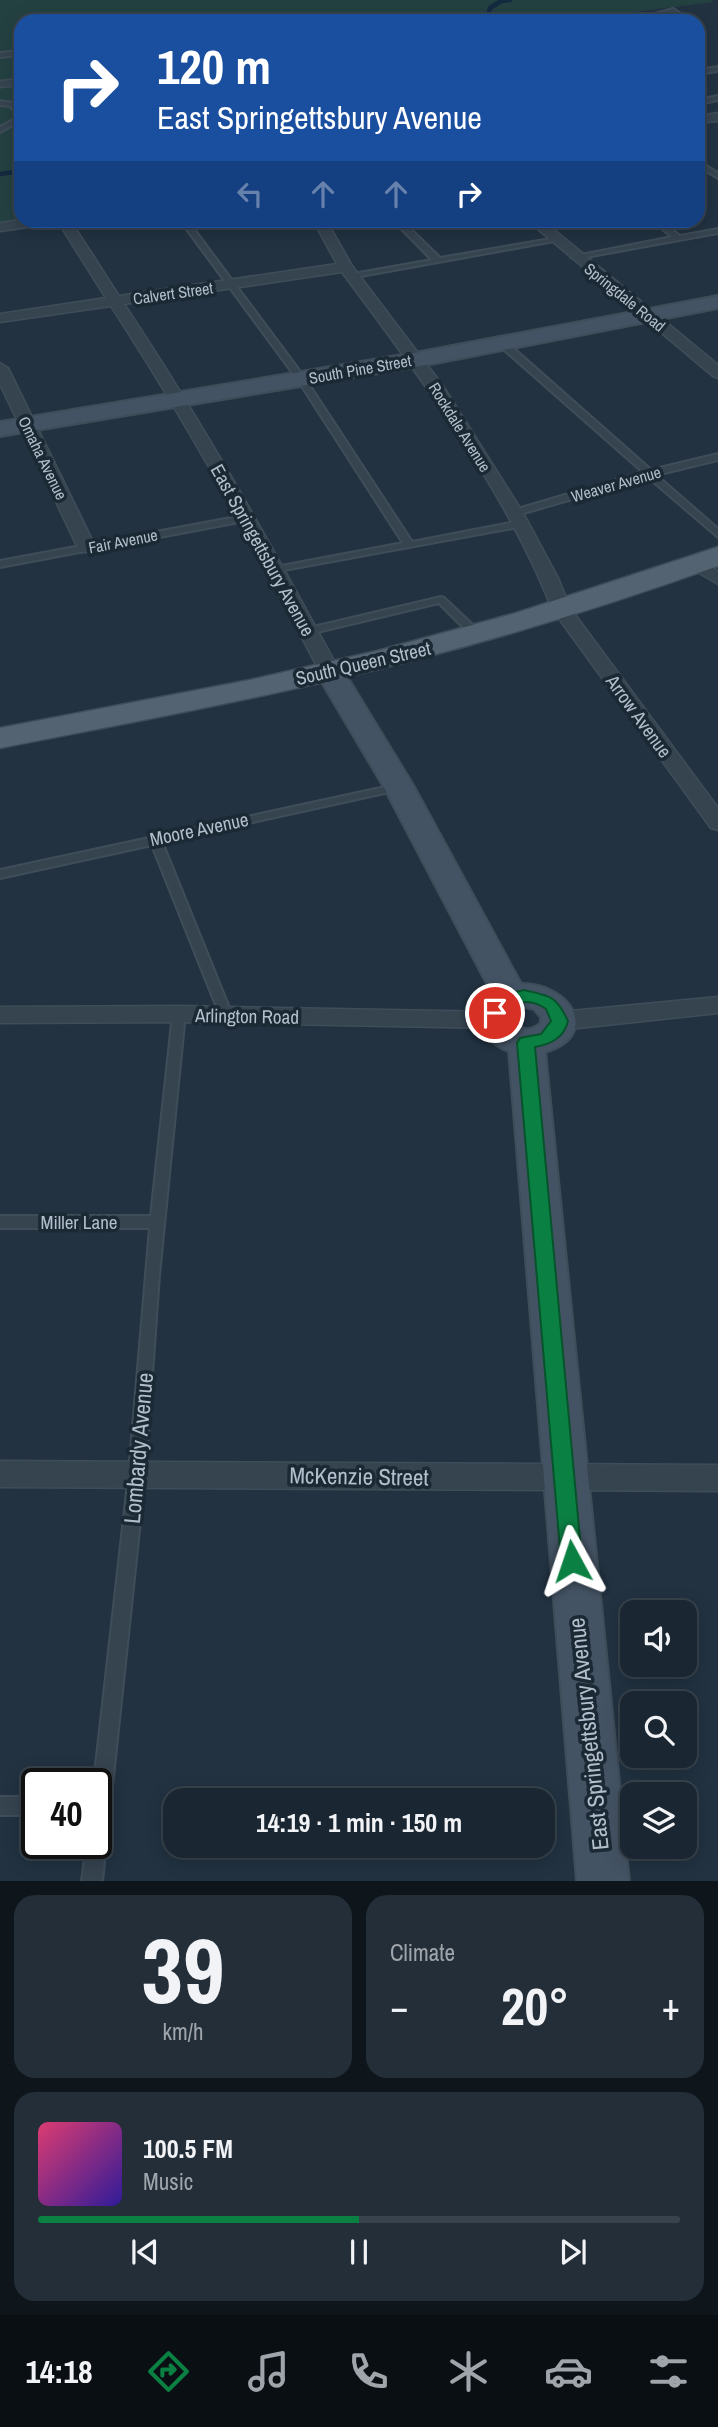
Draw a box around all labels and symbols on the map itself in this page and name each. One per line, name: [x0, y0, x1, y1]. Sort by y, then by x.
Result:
street label: Springdale Road: [580, 257, 670, 337]
street label: Calvert Street: [132, 276, 215, 309]
street label: South Pine Street: [307, 349, 413, 389]
street label: Rockdale Avenue: [424, 378, 496, 476]
street label: Omaha Avenue: [13, 413, 73, 503]
street label: East Springettsbury Avenue: [205, 459, 321, 641]
street label: Weaver Avenue: [569, 461, 663, 507]
street label: Fair Avenue: [87, 524, 159, 558]
street label: South Queen Street: [293, 635, 434, 691]
street label: Arrow Avenue: [599, 668, 678, 763]
street label: Moore Avenue: [147, 806, 251, 852]
pin: [465, 983, 525, 1043]
street label: Arlington Road: [194, 1002, 299, 1030]
street label: Miller Lane: [40, 1209, 118, 1235]
street label: Lombardy Avenue: [116, 1371, 160, 1525]
street label: McKenzie Street: [289, 1459, 429, 1493]
position arrow: [535, 1524, 609, 1598]
street label: East Springettsbury Avenue: [560, 1616, 616, 1852]
speed limit sign: 40: [21, 1768, 112, 1859]

